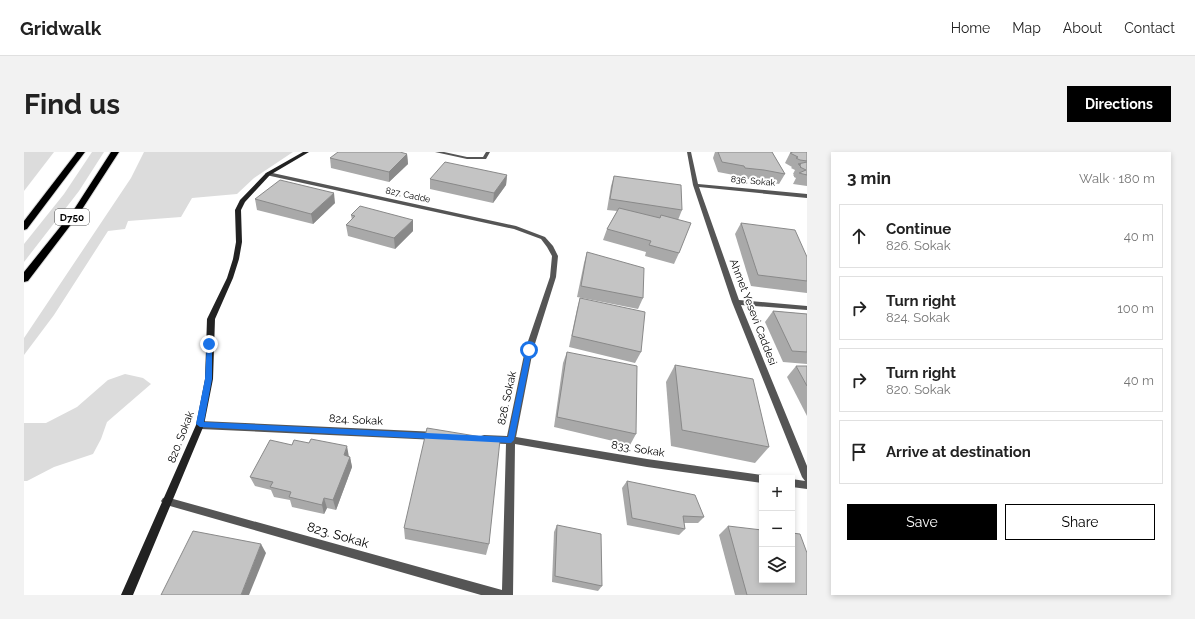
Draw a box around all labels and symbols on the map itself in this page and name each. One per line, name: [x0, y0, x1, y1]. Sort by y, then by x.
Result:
street label: 836. Sokak: [730, 174, 776, 188]
street label: 827. Cadde: [385, 185, 432, 205]
road number: D750: [55, 209, 89, 225]
street label: Ahmet Yesevi Caddesi: [727, 257, 779, 367]
route end: [200, 335, 218, 353]
route start: [520, 341, 538, 359]
street label: 826. Sokak: [495, 370, 519, 426]
street label: 820. Sokak: [165, 409, 197, 465]
street label: 824. Sokak: [329, 412, 383, 428]
street label: 833. Sokak: [610, 438, 666, 460]
street label: 823. Sokak: [305, 519, 371, 551]

